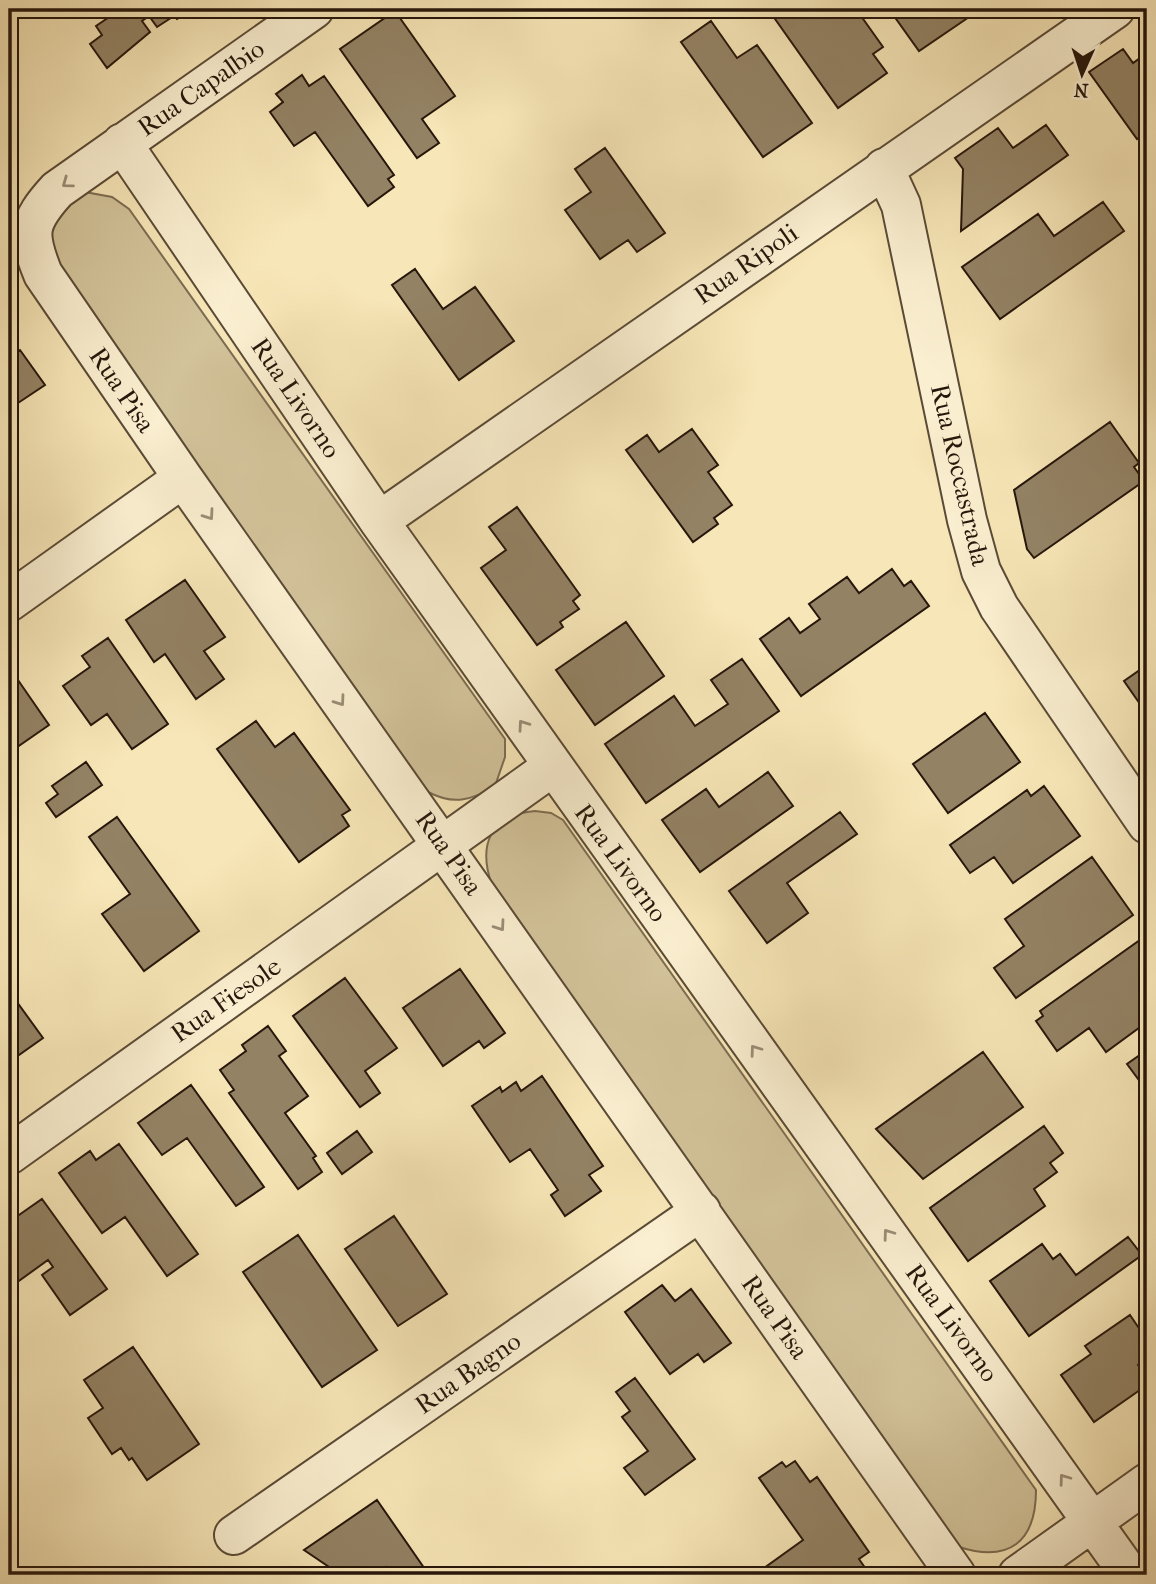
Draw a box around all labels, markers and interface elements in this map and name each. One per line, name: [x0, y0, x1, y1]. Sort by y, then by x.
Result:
street label: Rua Capalbio: [132, 33, 270, 143]
north arrow: [1048, 38, 1118, 108]
text: N: [1073, 79, 1089, 101]
one-way arrow: [62, 175, 75, 187]
street label: Rua Ripoli: [688, 217, 804, 311]
street label: Rua Livorno: [244, 332, 348, 464]
street label: Rua Pisa: [82, 342, 162, 439]
street label: Rua Roccastrada: [924, 381, 996, 570]
one-way arrow: [201, 507, 213, 520]
one-way arrow: [332, 693, 344, 706]
one-way arrow: [519, 720, 531, 733]
street label: Rua Livorno: [568, 798, 674, 928]
street label: Rua Pisa: [409, 805, 490, 902]
one-way arrow: [492, 918, 504, 931]
street label: Rua Fiesole: [165, 951, 287, 1049]
one-way arrow: [751, 1045, 763, 1058]
one-way arrow: [884, 1229, 896, 1242]
street label: Rua Livorno: [899, 1258, 1005, 1388]
street label: Rua Pisa: [735, 1269, 816, 1366]
street label: Rua Bagno: [409, 1325, 527, 1421]
one-way arrow: [1059, 1474, 1072, 1487]

